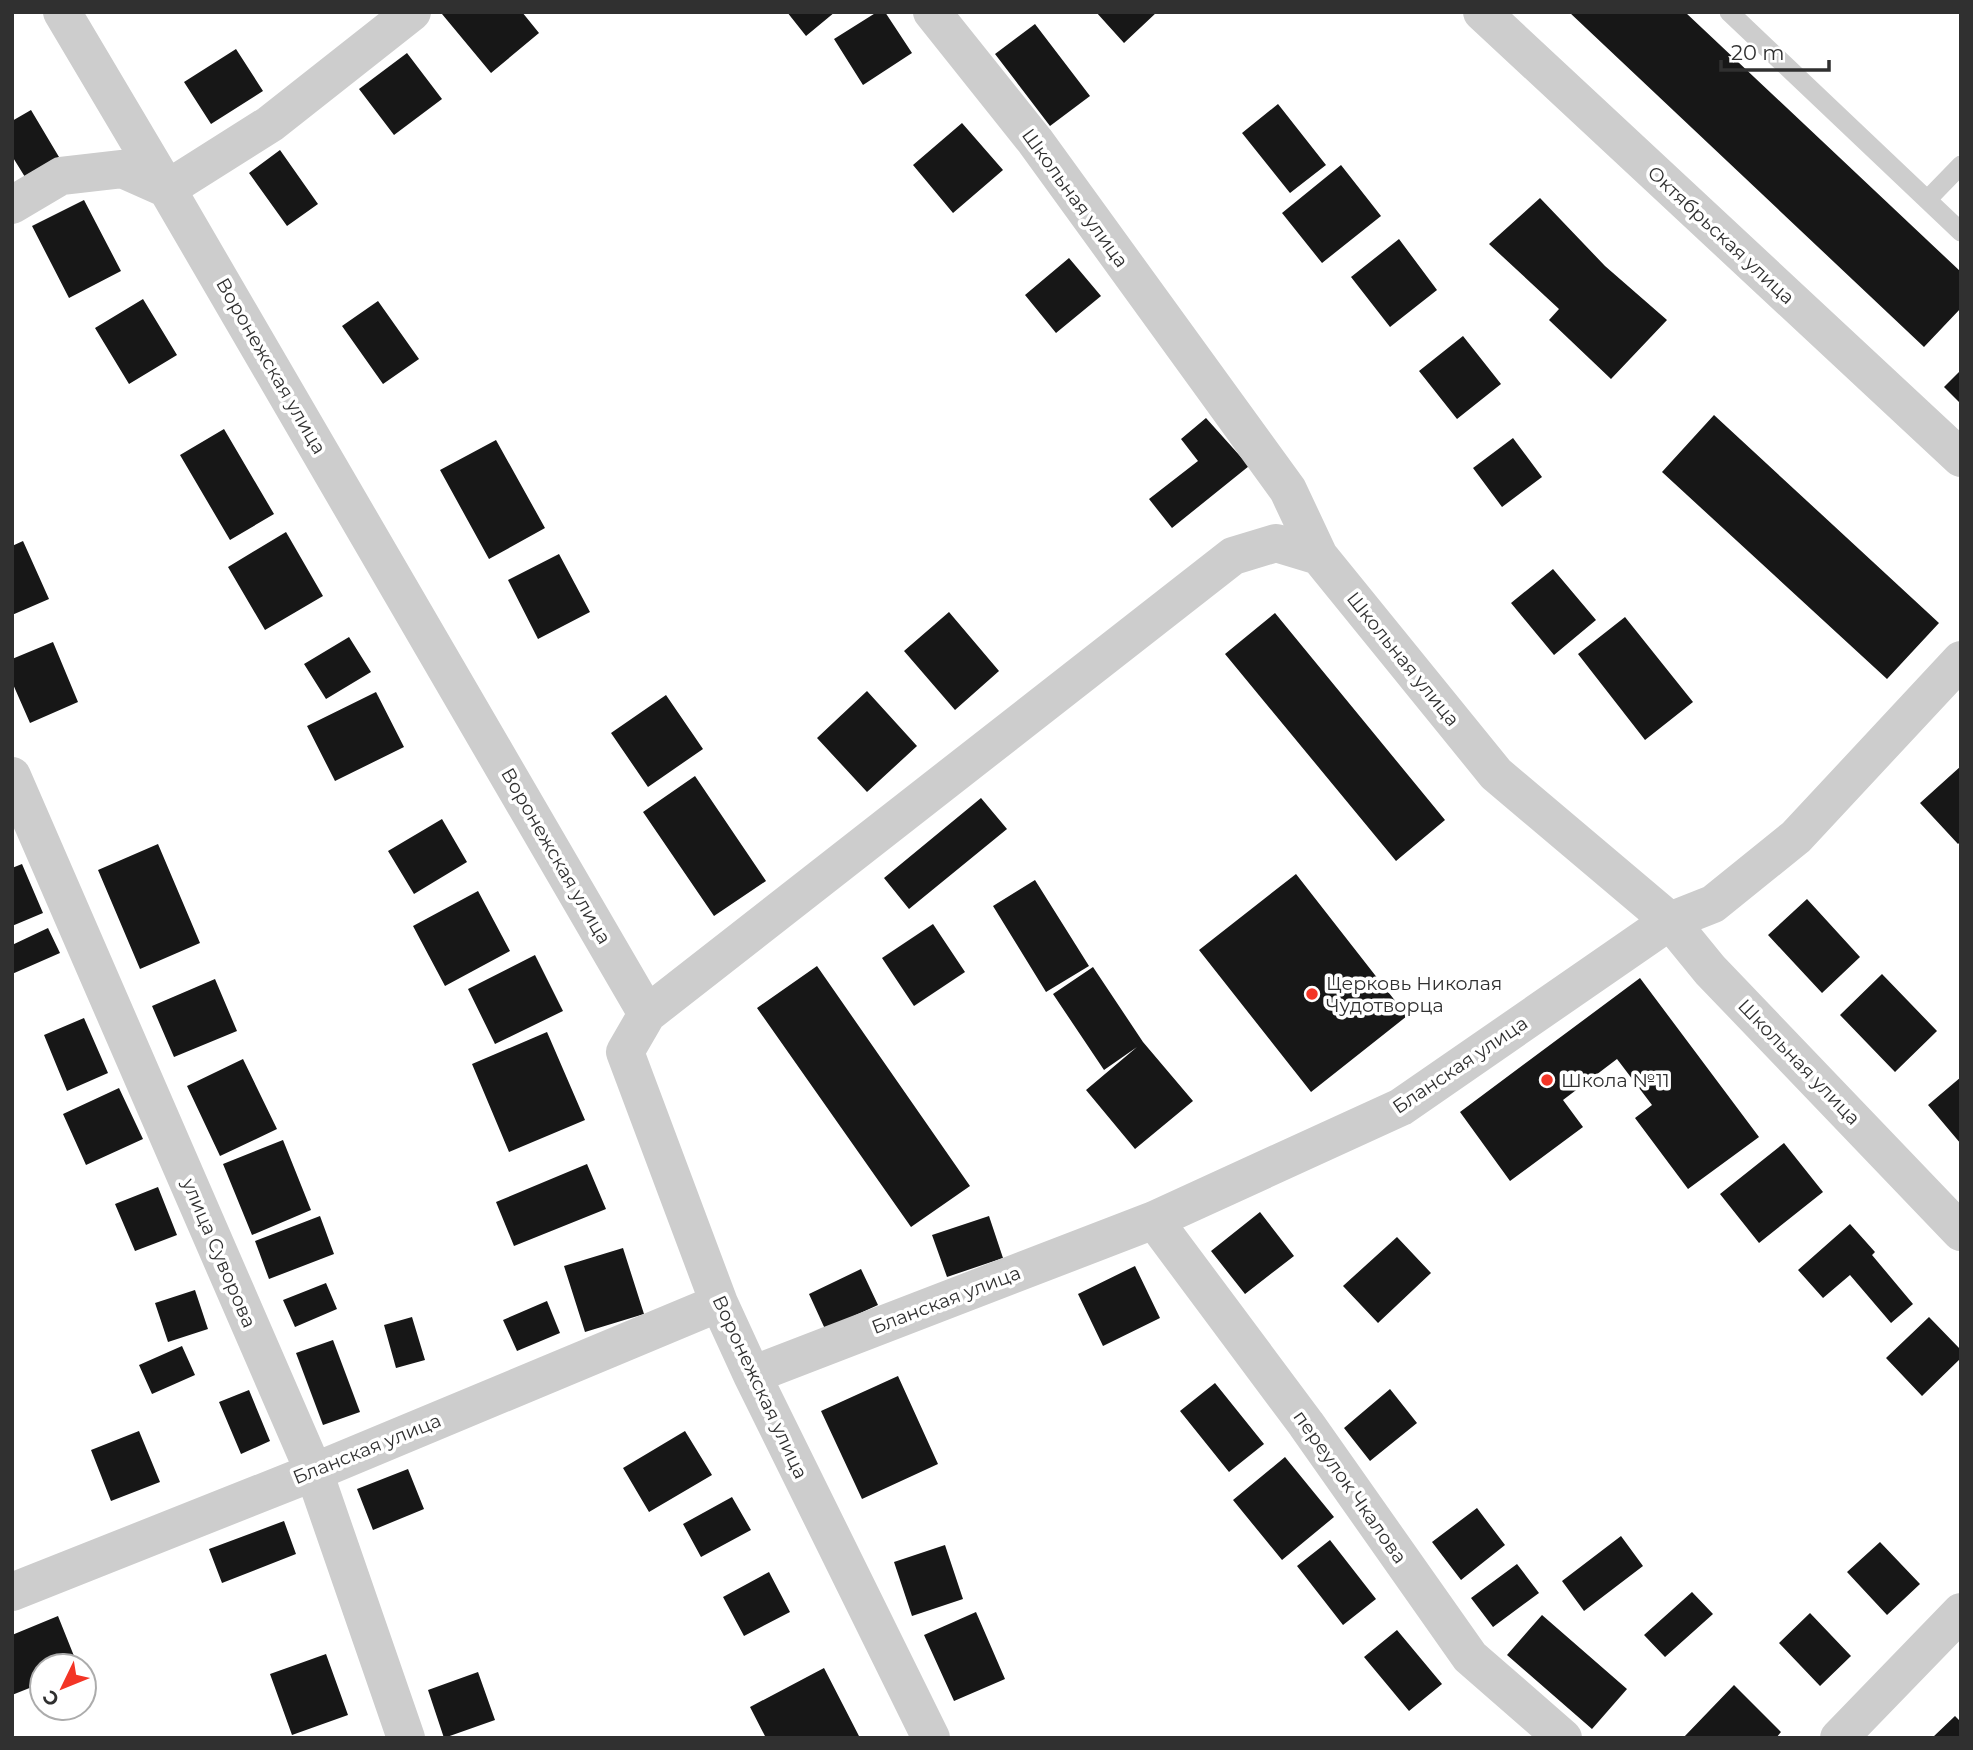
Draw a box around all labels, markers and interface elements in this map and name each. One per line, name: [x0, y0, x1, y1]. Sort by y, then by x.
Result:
scale bar: [1721, 28, 1829, 72]
text: 20 m: [1731, 40, 1785, 65]
street label: Школьная улица: [1017, 124, 1133, 272]
street label: Октябрьская улица: [1643, 161, 1799, 309]
street label: Воронежская улица: [211, 274, 331, 458]
street label: Школьная улица: [1342, 587, 1464, 731]
street label: Воронежская улица: [496, 764, 616, 948]
place label: Церковь Николая Чудотворца: [1326, 972, 1502, 1017]
marker: Церковь Николая Чудотворца: [1304, 986, 1320, 1002]
street label: Школьная улица: [1733, 994, 1865, 1130]
street label: Бланская улица: [1388, 1011, 1532, 1119]
place label: Школа №11: [1561, 1069, 1670, 1092]
marker: Школа №11: [1539, 1072, 1555, 1088]
street label: улица Суворова: [177, 1174, 261, 1331]
street label: Бланская улица: [868, 1261, 1024, 1339]
street label: Воронежская улица: [707, 1292, 813, 1482]
street label: переулок Чкалова: [1288, 1406, 1412, 1568]
street label: Бланская улица: [290, 1409, 444, 1489]
north arrow: [28, 1652, 98, 1722]
text: С: [38, 1685, 64, 1711]

